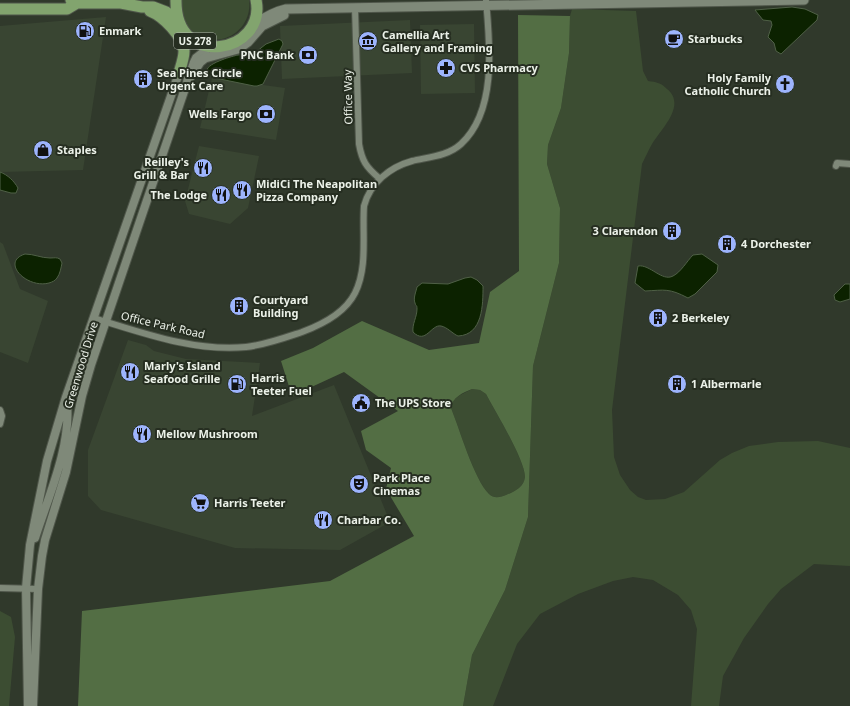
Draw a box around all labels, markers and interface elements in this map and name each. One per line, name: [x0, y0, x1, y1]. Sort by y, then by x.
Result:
fuel station icon: Enmark: [74, 20, 96, 42]
place label: Enmark: [99, 23, 142, 38]
place label: Camellia Art Gallery and Framing: [382, 27, 493, 55]
cafe icon: Starbucks: [663, 28, 685, 50]
museum icon: Camellia Art Gallery and Framing: [357, 30, 379, 52]
place label: Starbucks: [688, 31, 743, 46]
road number: US 278: [174, 33, 216, 49]
bank icon: PNC Bank: [297, 44, 319, 66]
place label: PNC Bank: [240, 47, 294, 62]
pharmacy icon: CVS Pharmacy: [435, 57, 457, 79]
place label: CVS Pharmacy: [460, 60, 539, 75]
place label: Sea Pines Circle Urgent Care: [157, 65, 242, 93]
building icon: Sea Pines Circle Urgent Care: [132, 68, 154, 90]
street label: Office Way: [340, 69, 355, 125]
place label: Holy Family Catholic Church: [685, 70, 772, 98]
church icon: Holy Family Catholic Church: [774, 73, 796, 95]
bank icon: Wells Fargo: [255, 103, 277, 125]
place label: Wells Fargo: [189, 106, 252, 121]
shop icon: Staples: [32, 139, 54, 161]
place label: Staples: [57, 142, 97, 157]
place label: Reilley's Grill & Bar: [133, 154, 189, 182]
restaurant icon: Reilley's Grill & Bar: [192, 157, 214, 179]
place label: MidiCi The Neapolitan Pizza Company: [256, 176, 377, 204]
restaurant icon: MidiCi The Neapolitan Pizza Company: [231, 179, 253, 201]
restaurant icon: The Lodge: [210, 184, 232, 206]
place label: The Lodge: [151, 187, 207, 202]
building icon: 3 Clarendon: [661, 220, 683, 242]
place label: 3 Clarendon: [593, 223, 658, 238]
building icon: 4 Dorchester: [716, 233, 738, 255]
place label: 4 Dorchester: [741, 236, 811, 251]
place label: Courtyard Building: [253, 292, 308, 320]
building icon: Courtyard Building: [228, 295, 250, 317]
building icon: 2 Berkeley: [647, 307, 669, 329]
street label: Office Park Road: [120, 308, 207, 341]
place label: 2 Berkeley: [672, 310, 730, 325]
street label: Greenwood Drive: [60, 319, 101, 410]
place label: Marly's Island Seafood Grille: [144, 358, 221, 386]
restaurant icon: Marly's Island Seafood Grille: [119, 361, 141, 383]
place label: Harris Teeter Fuel: [251, 370, 312, 398]
fuel station icon: Harris Teeter Fuel: [226, 373, 248, 395]
building icon: 1 Albermarle: [666, 373, 688, 395]
place label: 1 Albermarle: [691, 376, 762, 391]
public building icon: The UPS Store: [350, 392, 372, 414]
place label: The UPS Store: [375, 395, 451, 410]
restaurant icon: Mellow Mushroom: [131, 423, 153, 445]
place label: Mellow Mushroom: [156, 426, 258, 441]
place label: Park Place Cinemas: [373, 470, 430, 498]
theatre icon: Park Place Cinemas: [348, 473, 370, 495]
supermarket icon: Harris Teeter: [189, 492, 211, 514]
place label: Harris Teeter: [214, 495, 286, 510]
restaurant icon: Charbar Co.: [312, 509, 334, 531]
place label: Charbar Co.: [337, 512, 401, 527]

